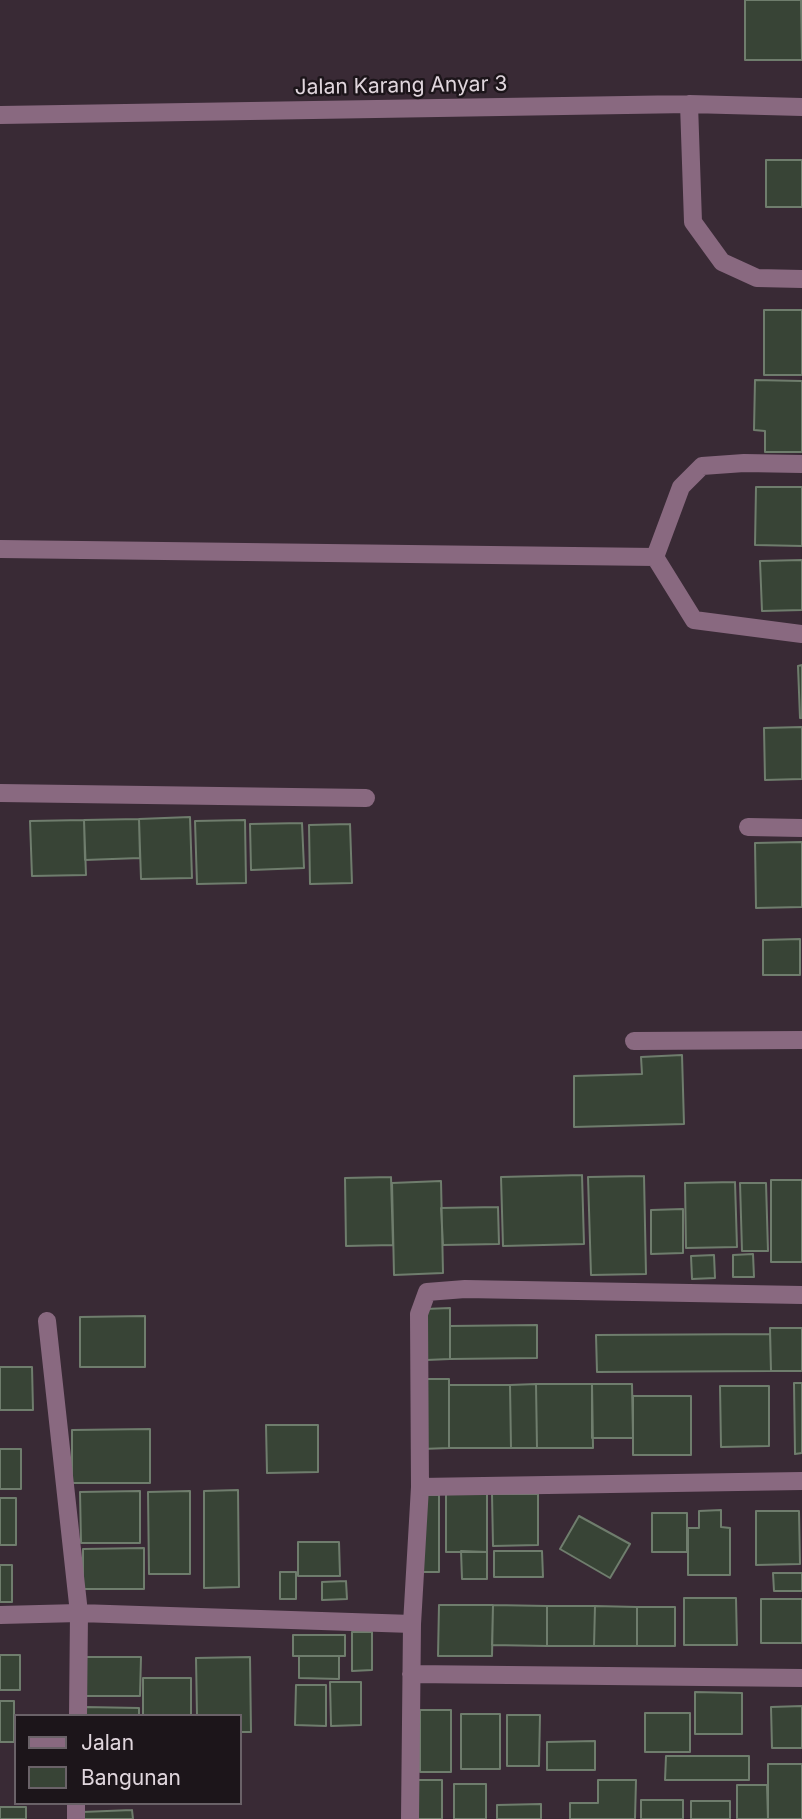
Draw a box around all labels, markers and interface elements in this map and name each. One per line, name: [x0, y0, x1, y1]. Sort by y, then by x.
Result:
street label: Jalan Karang Anyar 3: [294, 72, 508, 100]
legend: [14, 1714, 242, 1805]
text: Jalan: [81, 1730, 134, 1755]
text: Bangunan: [81, 1765, 181, 1790]

